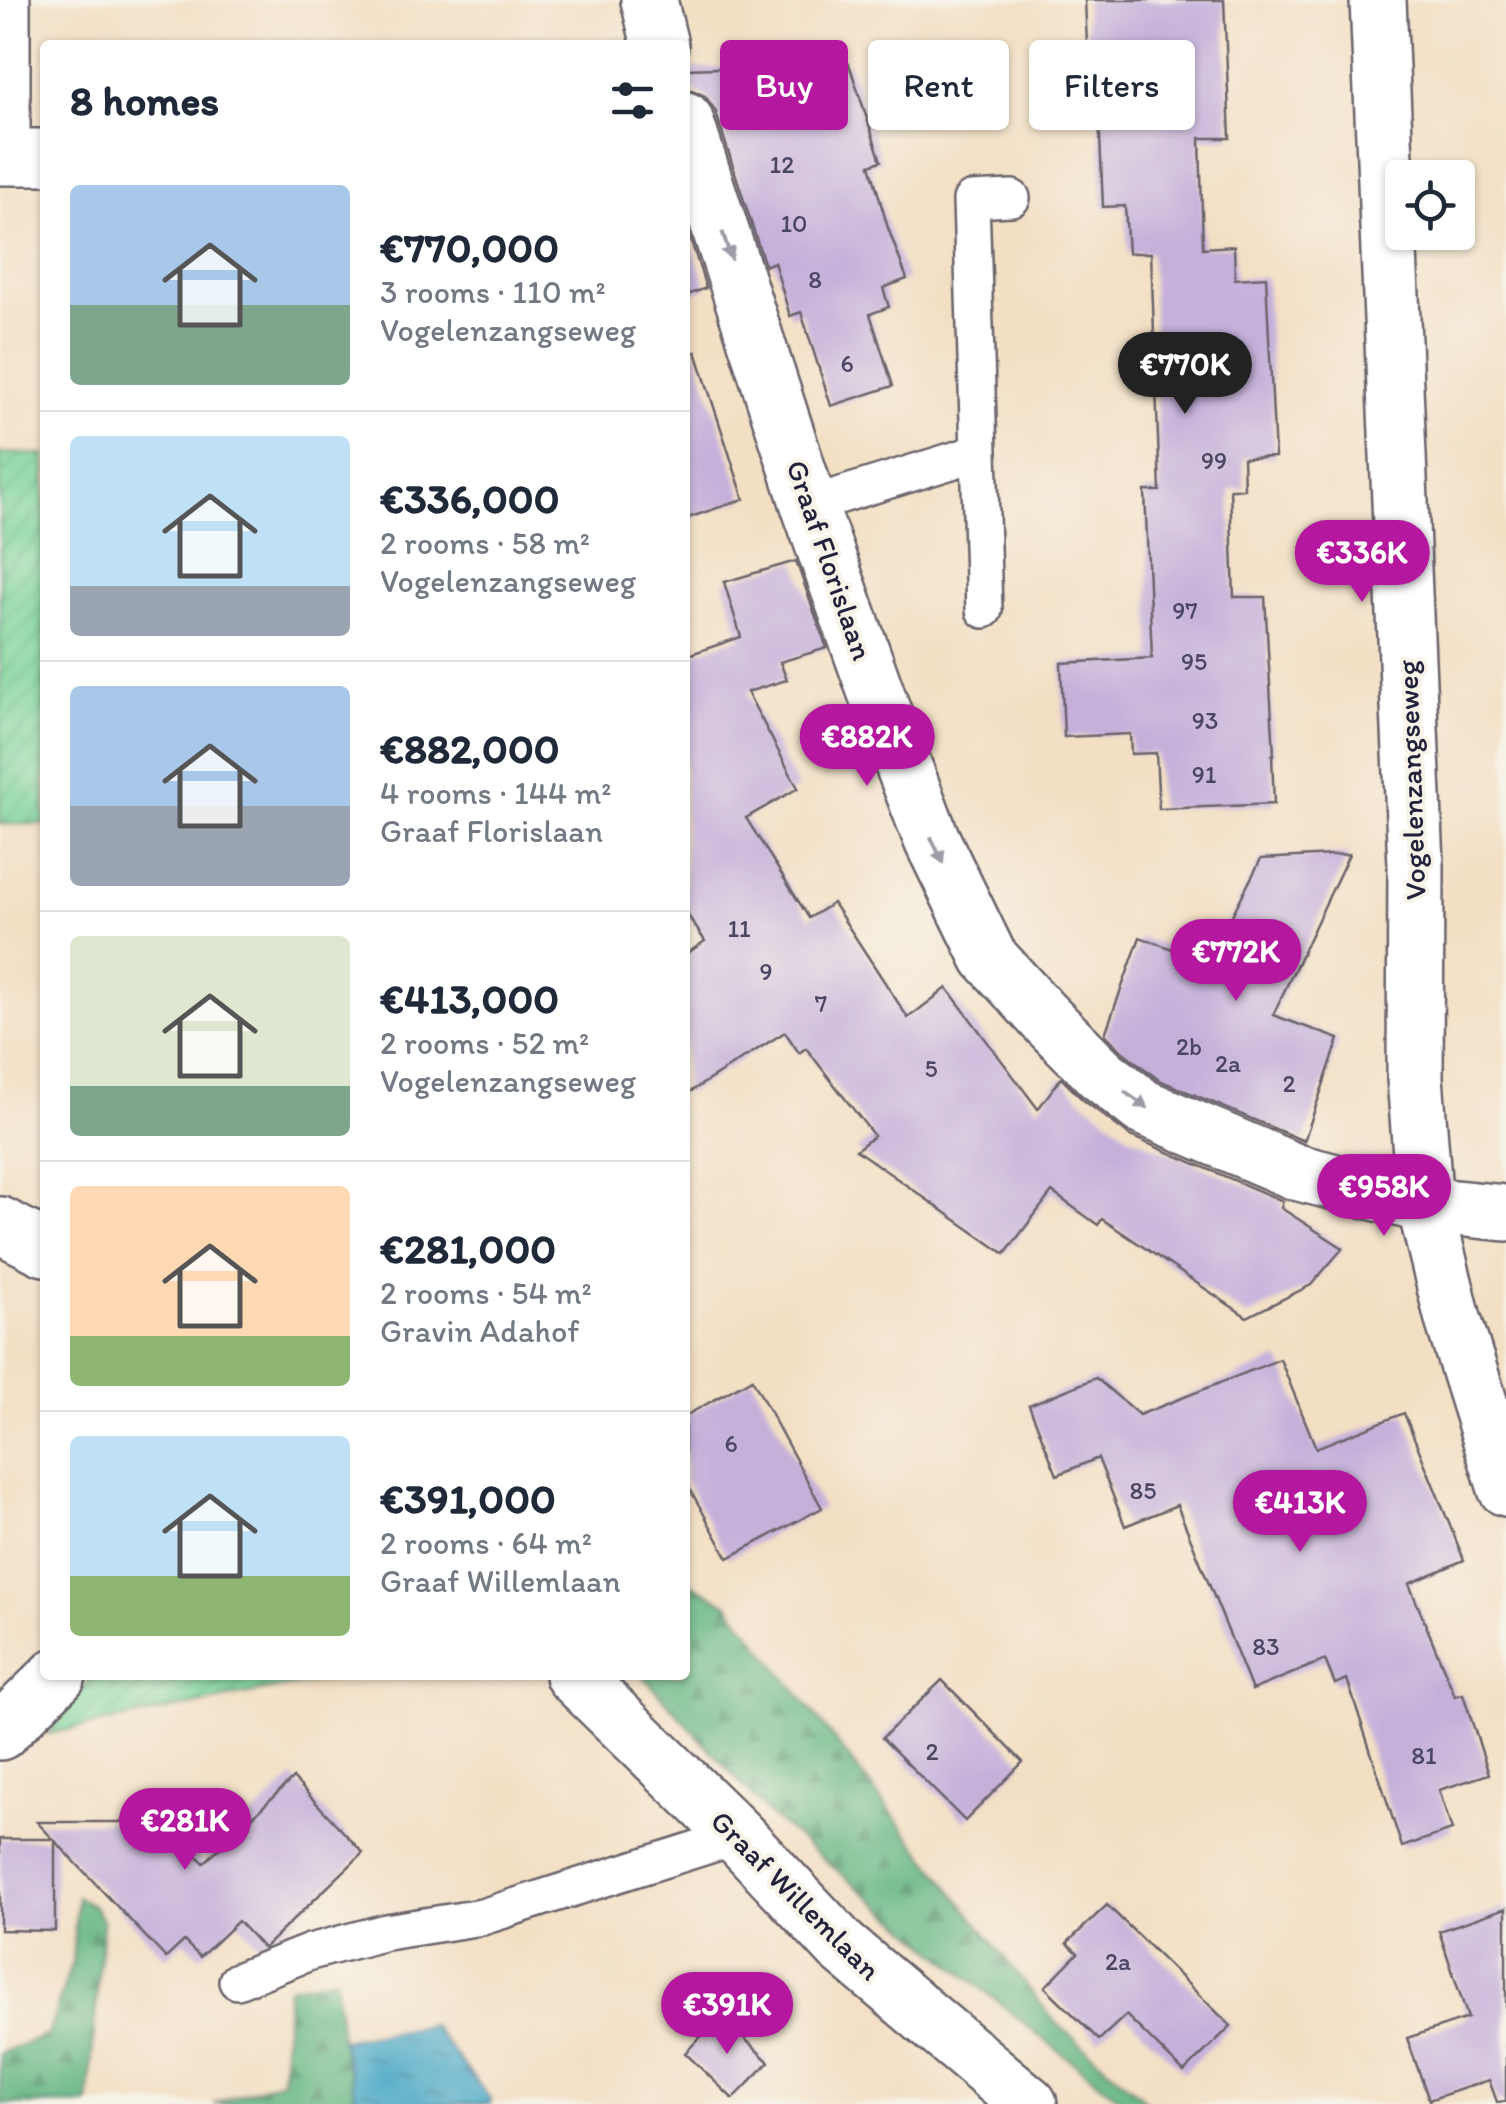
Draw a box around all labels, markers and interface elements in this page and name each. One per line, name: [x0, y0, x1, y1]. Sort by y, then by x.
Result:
chip: Buy: [720, 40, 848, 130]
chip: Rent: [868, 40, 1009, 130]
chip: Filters: [1029, 40, 1195, 130]
icon: filters: [605, 73, 660, 128]
text: 8 homes: [70, 75, 219, 126]
house number: 12: [770, 149, 794, 179]
map controls: [1385, 160, 1475, 250]
button: locate: [1385, 160, 1475, 250]
house number: 10: [780, 208, 808, 238]
text: €770,000: [380, 222, 559, 273]
icon: home: [150, 225, 270, 345]
one-way arrow: [720, 231, 735, 261]
house number: 8: [808, 264, 822, 294]
text: 3 rooms · 110 m²: [380, 273, 606, 311]
text: Vogelenzangseweg: [380, 311, 636, 349]
pin: €770K: [1115, 332, 1255, 417]
text: €770K: [1140, 345, 1230, 383]
house number: 6: [840, 348, 854, 378]
house number: 99: [1201, 445, 1227, 475]
street label: Graaf Florislaan: [778, 455, 882, 665]
text: €336,000: [380, 473, 560, 524]
icon: home: [150, 476, 270, 596]
pin: €336K: [1292, 520, 1432, 605]
text: 2 rooms · 58 m²: [380, 524, 590, 562]
text: €336K: [1317, 533, 1407, 571]
text: Vogelenzangseweg: [380, 562, 636, 600]
house number: 97: [1172, 595, 1198, 625]
house number: 95: [1181, 646, 1207, 676]
street label: Vogelenzangseweg: [1388, 659, 1434, 901]
pin: €882K: [797, 704, 937, 789]
house number: 93: [1192, 705, 1218, 735]
text: €882K: [822, 717, 912, 755]
text: €882,000: [380, 723, 560, 774]
icon: home: [150, 726, 270, 846]
house number: 91: [1192, 759, 1217, 789]
text: 4 rooms · 144 m²: [380, 774, 611, 812]
text: Graaf Florislaan: [380, 812, 603, 850]
one-way arrow: [929, 836, 946, 865]
house number: 11: [727, 913, 751, 943]
pin: €772K: [1166, 919, 1306, 1004]
text: €772K: [1192, 932, 1280, 970]
house number: 9: [759, 956, 773, 986]
text: €413,000: [380, 973, 559, 1024]
icon: home: [150, 976, 270, 1096]
house number: 7: [815, 988, 827, 1018]
text: 2 rooms · 52 m²: [380, 1024, 589, 1062]
house number: 2b: [1176, 1031, 1202, 1061]
house number: 2a: [1215, 1048, 1241, 1078]
house number: 5: [924, 1053, 938, 1083]
text: Vogelenzangseweg: [380, 1062, 636, 1100]
house number: 2: [1282, 1068, 1296, 1098]
one-way arrow: [1123, 1090, 1149, 1109]
pin: €958K: [1314, 1154, 1454, 1239]
text: €958K: [1339, 1167, 1429, 1205]
text: €281,000: [380, 1223, 556, 1274]
icon: home: [150, 1226, 270, 1346]
text: 2 rooms · 54 m²: [380, 1274, 592, 1312]
text: Gravin Adahof: [380, 1312, 579, 1350]
house number: 6: [724, 1428, 738, 1458]
pin: €413K: [1230, 1470, 1370, 1555]
text: €391,000: [380, 1473, 556, 1524]
house number: 85: [1130, 1475, 1156, 1505]
icon: home: [150, 1476, 270, 1596]
text: €413K: [1255, 1483, 1345, 1521]
text: 2 rooms · 64 m²: [380, 1524, 592, 1562]
text: Graaf Willemlaan: [380, 1562, 621, 1600]
house number: 83: [1252, 1631, 1280, 1661]
house number: 2: [925, 1736, 939, 1766]
house number: 81: [1411, 1740, 1437, 1770]
pin: €281K: [115, 1788, 255, 1873]
text: €281K: [141, 1801, 229, 1839]
street label: Graaf Willemlaan: [703, 1802, 889, 1988]
house number: 2a: [1105, 1946, 1131, 1976]
pin: €391K: [657, 1972, 797, 2057]
text: €391K: [683, 1985, 771, 2023]

